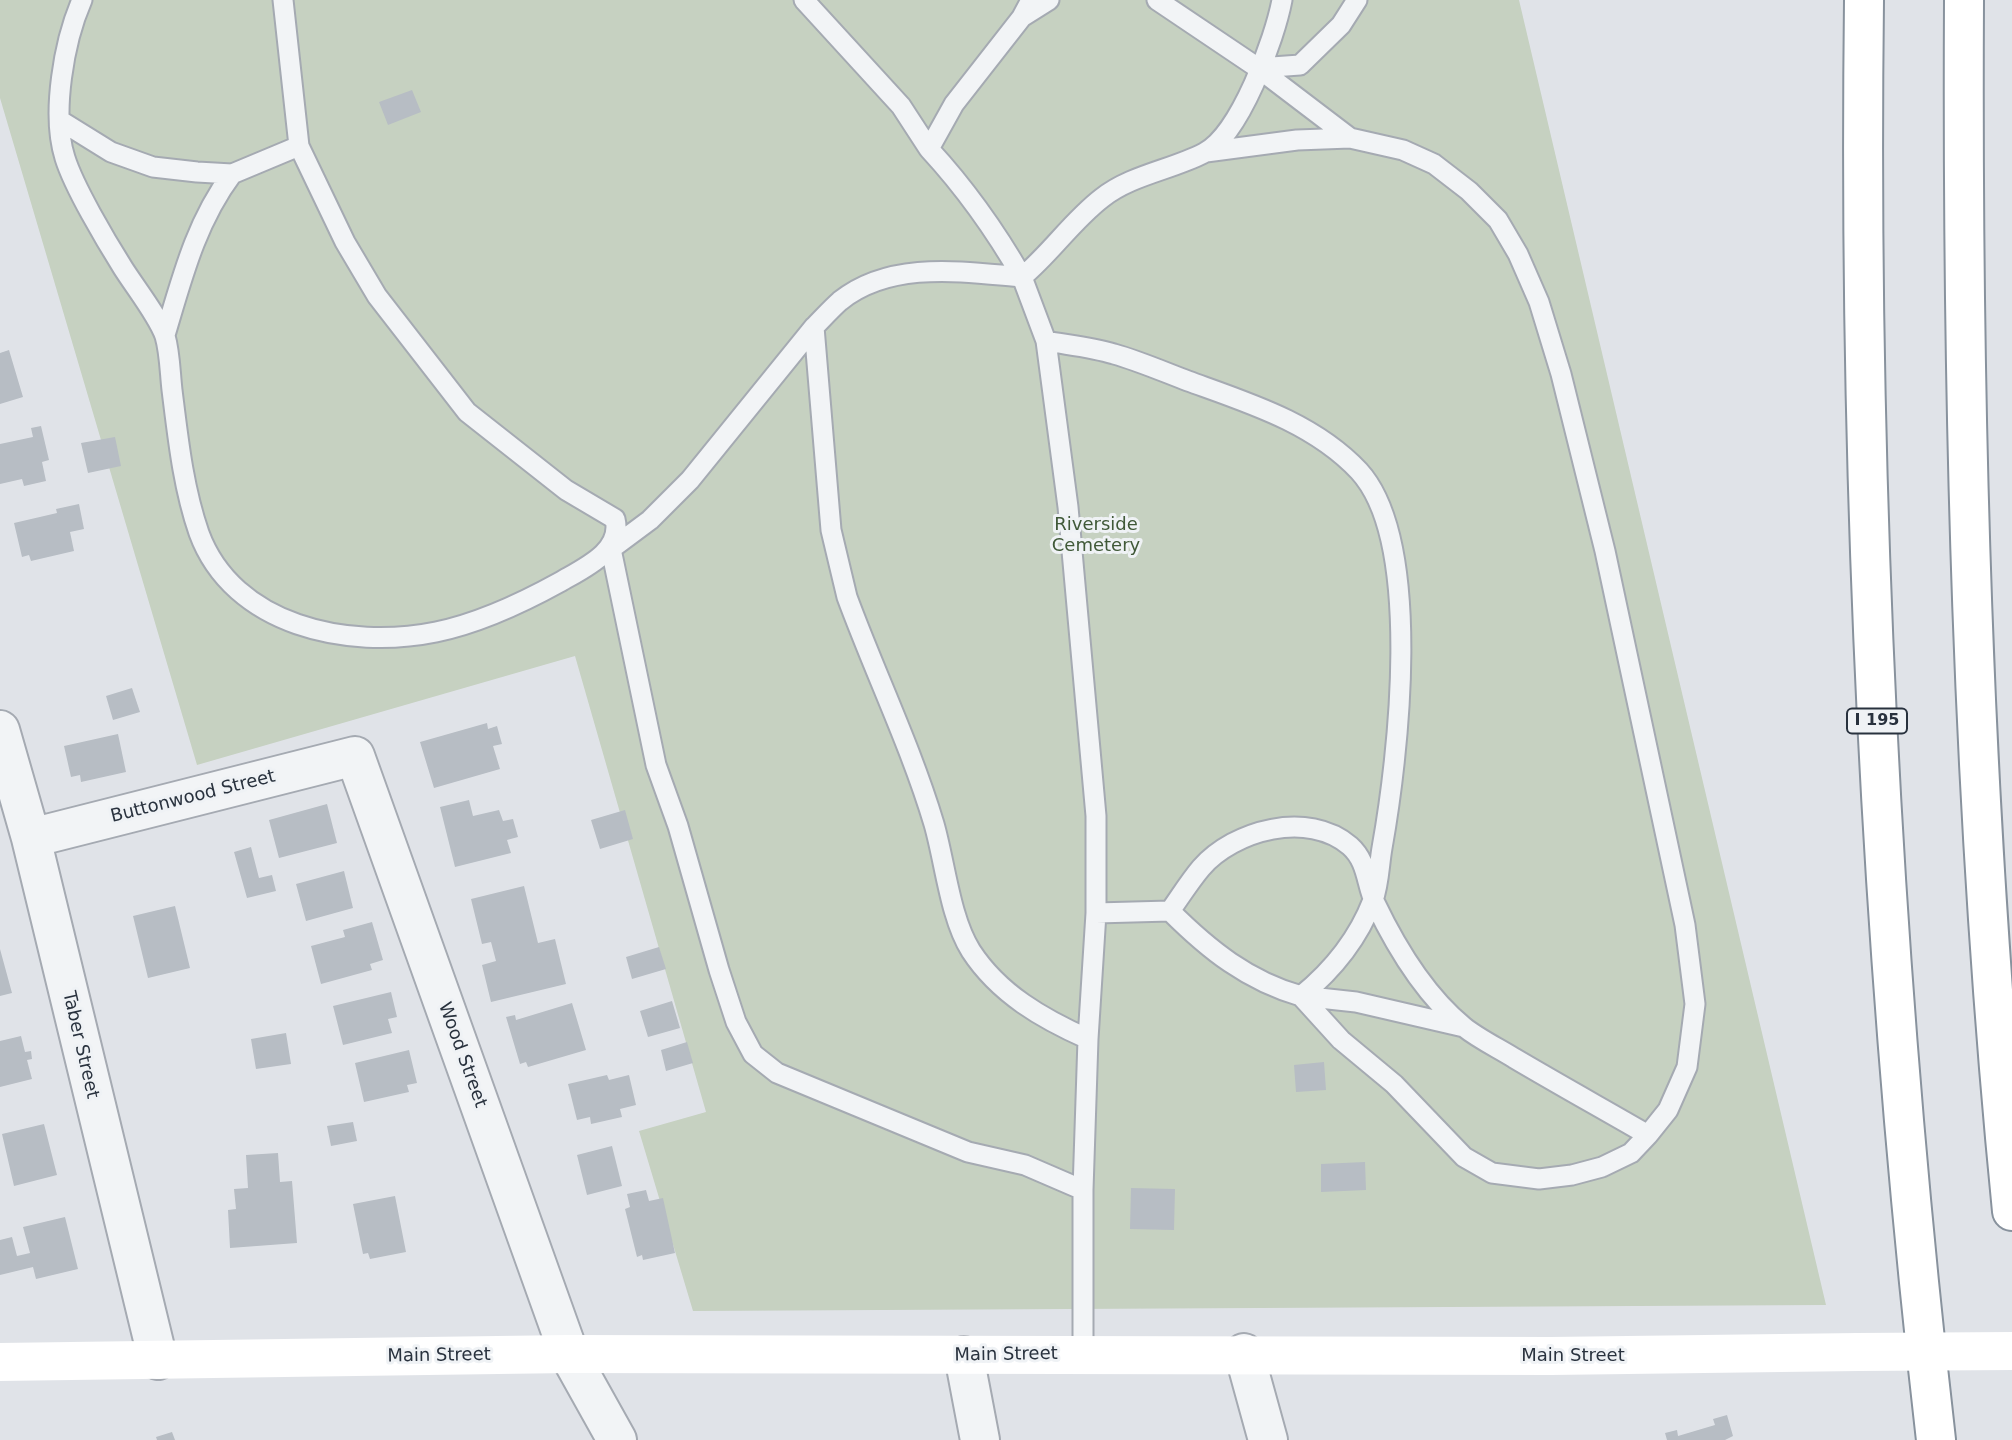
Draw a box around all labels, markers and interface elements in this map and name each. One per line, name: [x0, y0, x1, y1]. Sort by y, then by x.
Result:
park label: Riverside Cemetery: [1052, 514, 1140, 556]
road number: I 195: [1847, 708, 1907, 734]
street label: Buttonwood Street: [108, 766, 278, 828]
street label: Taber Street: [57, 989, 103, 1101]
street label: Wood Street: [433, 999, 491, 1111]
street label: Main Street: [954, 1343, 1058, 1367]
street label: Main Street: [387, 1344, 491, 1368]
street label: Main Street: [1521, 1345, 1625, 1367]

